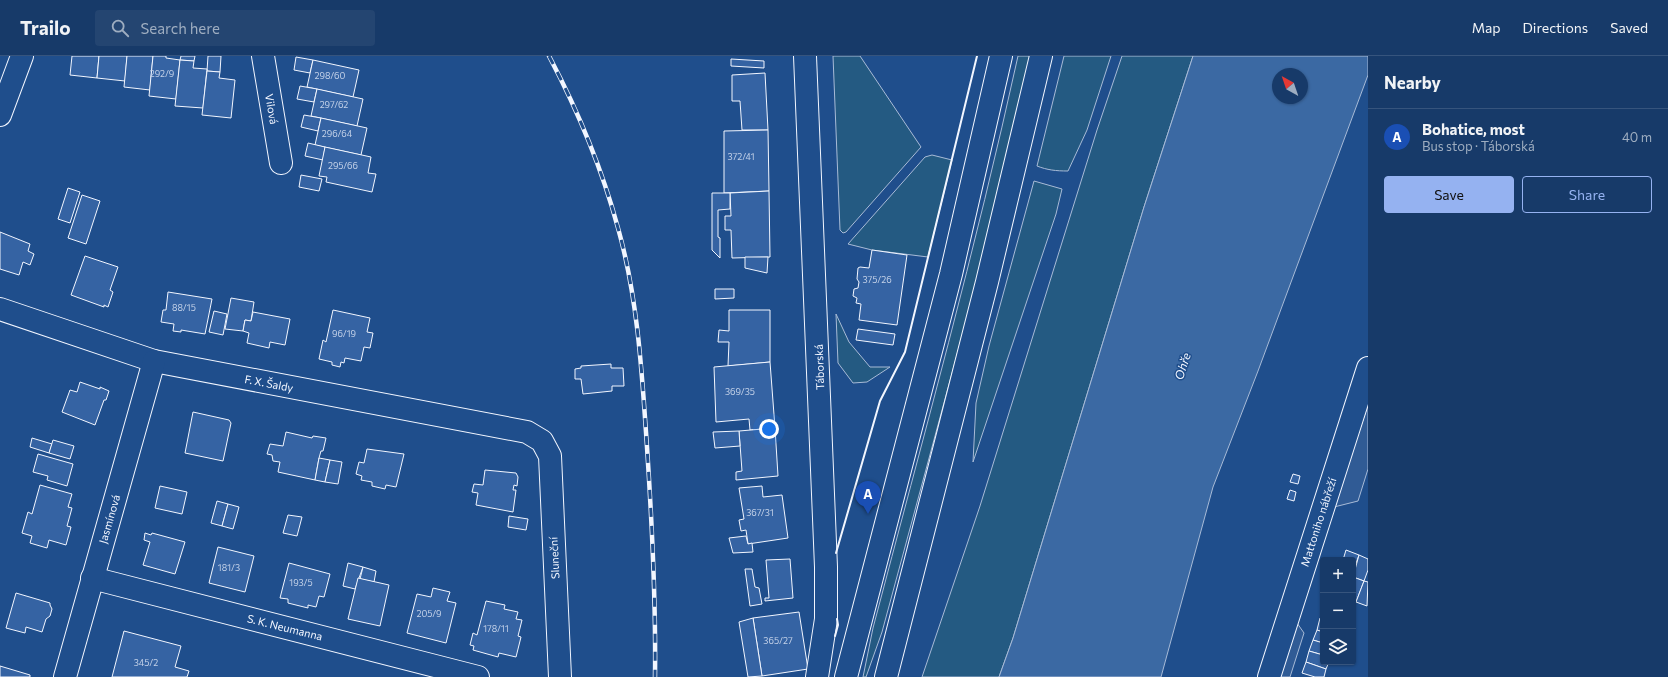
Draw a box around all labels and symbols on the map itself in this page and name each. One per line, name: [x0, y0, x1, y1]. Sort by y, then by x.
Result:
house number: 292/9: [150, 68, 174, 79]
north arrow: [1272, 68, 1308, 104]
house number: 298/60: [315, 70, 346, 81]
street label: Vilová: [263, 93, 281, 125]
house number: 297/62: [320, 99, 348, 110]
house number: 296/64: [322, 128, 353, 139]
house number: 372/41: [727, 151, 755, 162]
house number: 295/66: [328, 160, 358, 171]
house number: 375/26: [862, 274, 892, 285]
house number: 88/15: [172, 302, 196, 313]
house number: 96/19: [332, 328, 356, 339]
street label: Táborská: [812, 344, 826, 390]
water label: Ohře: [1171, 350, 1193, 381]
street label: F. X. Šaldy: [244, 371, 295, 394]
house number: 369/35: [725, 386, 755, 397]
your location: [759, 419, 779, 439]
street label: Mattoniho nábřeží: [1298, 475, 1339, 568]
pin: A: [855, 481, 881, 514]
street label: Jasmínová: [96, 493, 123, 545]
house number: 367/31: [746, 507, 774, 518]
street label: Sluneční: [546, 535, 562, 579]
house number: 181/3: [218, 562, 240, 573]
house number: 193/5: [289, 577, 313, 588]
house number: 205/9: [416, 608, 442, 619]
street label: S. K. Neumanna: [246, 611, 324, 643]
house number: 178/11: [483, 623, 509, 634]
house number: 365/27: [763, 635, 793, 646]
house number: 345/2: [134, 657, 158, 668]

